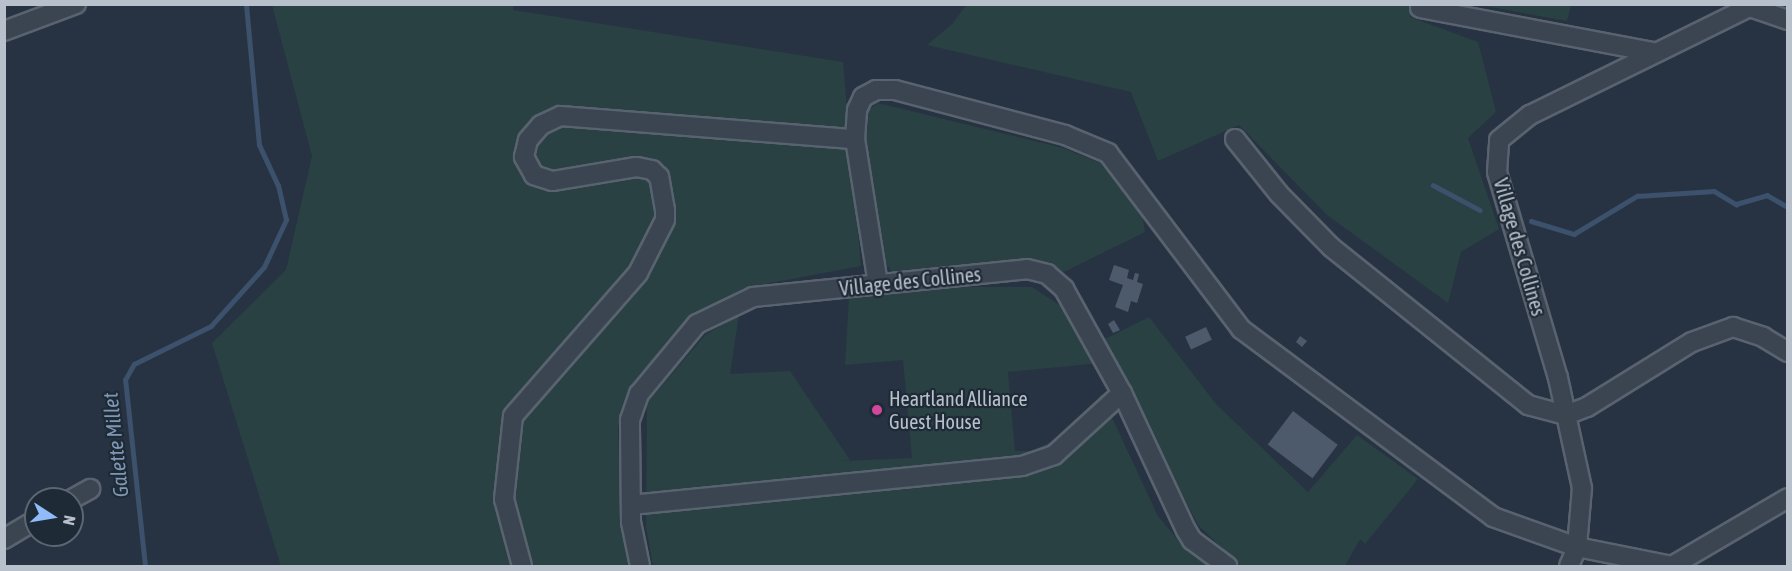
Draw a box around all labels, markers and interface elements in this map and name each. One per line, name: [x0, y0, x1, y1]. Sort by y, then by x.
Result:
street label: Village des Collines: [1489, 175, 1551, 319]
street label: Village des Collines: [838, 262, 982, 300]
place label: Heartland Alliance Guest House: [889, 386, 1027, 433]
water label: Galette Millet: [97, 391, 133, 499]
marker: Heartland Alliance Guest House: [870, 403, 884, 417]
north arrow: [24, 487, 84, 547]
text: N: [60, 514, 79, 527]

